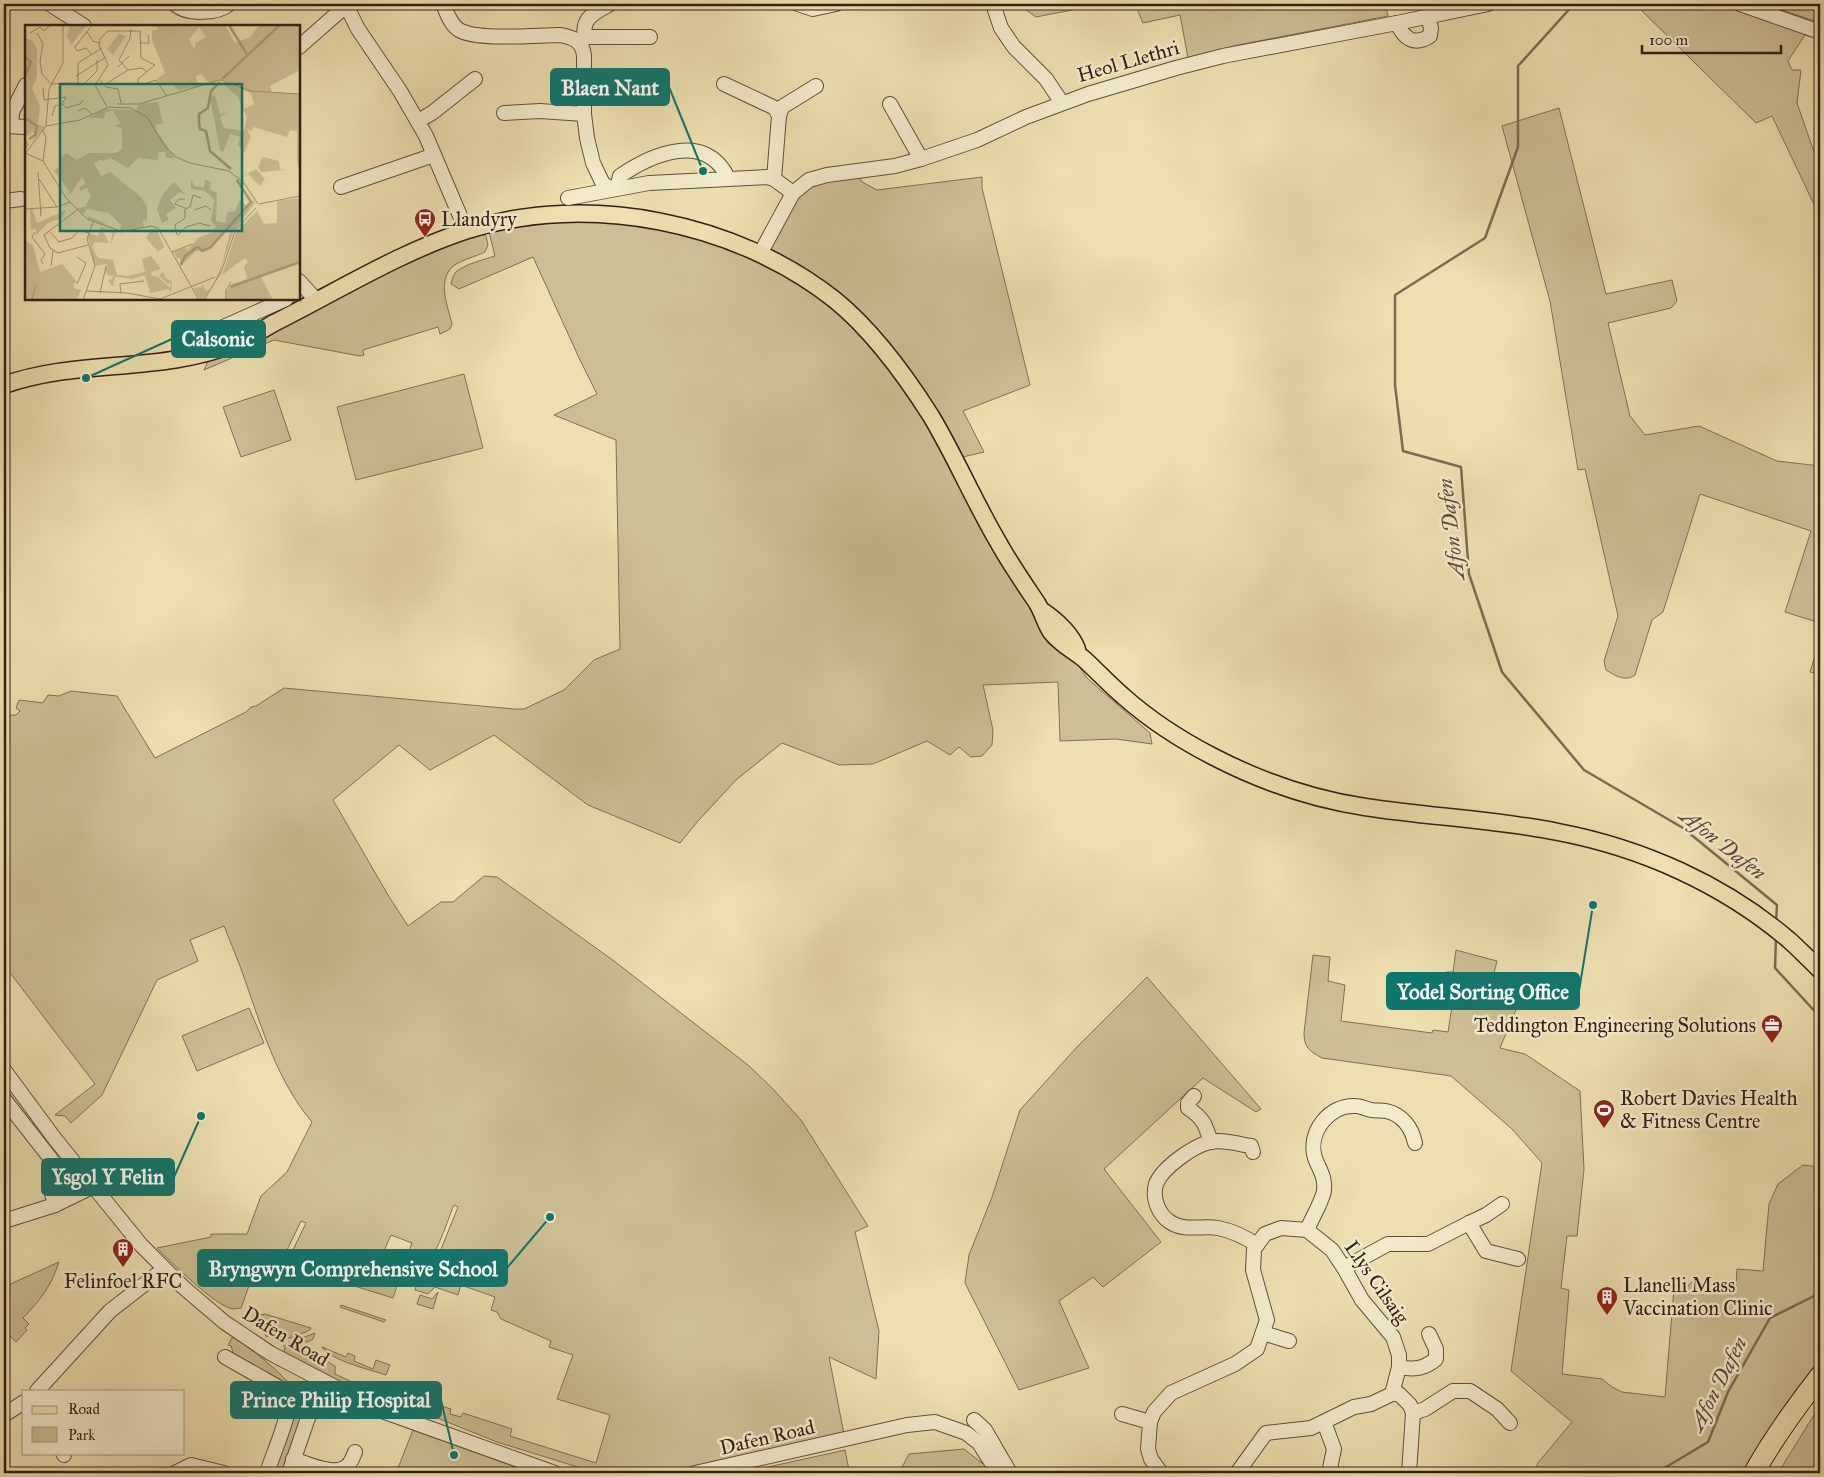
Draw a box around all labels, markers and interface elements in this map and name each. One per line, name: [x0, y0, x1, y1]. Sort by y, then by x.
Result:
scale bar: [1642, 22, 1780, 54]
inset map: [25, 25, 300, 300]
text: 100 m: [1649, 31, 1689, 49]
street label: Heol Llethri: [1074, 35, 1182, 87]
callout: Blaen Nant: [551, 69, 669, 105]
text: Blaen Nant: [561, 75, 660, 101]
bus stop icon: Llandyry: [413, 207, 437, 238]
place label: Llandyry: [441, 207, 517, 231]
callout: Calsonic: [172, 321, 265, 357]
text: Calsonic: [181, 326, 255, 352]
water label: Afon Dafen: [1432, 477, 1470, 583]
water label: Afon Dafen: [1673, 801, 1771, 886]
callout: Yodel Sorting Office: [1387, 973, 1579, 1009]
text: Yodel Sorting Office: [1396, 979, 1569, 1005]
place label: Teddington Engineering Solutions: [1474, 1013, 1756, 1038]
office icon: Teddington Engineering Solutions: [1760, 1013, 1784, 1044]
place label: Robert Davies Health & Fitness Centre: [1620, 1086, 1798, 1133]
sports icon: Robert Davies Health & Fitness Centre: [1592, 1098, 1616, 1129]
callout: Ysgol Y Felin: [42, 1159, 174, 1195]
text: Ysgol Y Felin: [51, 1164, 165, 1190]
street label: Llys Cilsaig: [1339, 1236, 1415, 1329]
building icon: Felinfoel RFC: [111, 1237, 135, 1268]
callout: Bryngwyn Comprehensive School: [198, 1250, 507, 1286]
text: Bryngwyn Comprehensive School: [208, 1256, 499, 1282]
place label: Felinfoel RFC: [64, 1269, 182, 1293]
place label: Llanelli Mass Vaccination Clinic: [1622, 1273, 1773, 1320]
building icon: Llanelli Mass Vaccination Clinic: [1595, 1285, 1619, 1316]
street label: Dafen Road: [238, 1301, 334, 1371]
water label: Afon Dafen: [1682, 1333, 1753, 1437]
callout: Prince Philip Hospital: [231, 1382, 441, 1418]
text: Prince Philip Hospital: [241, 1387, 432, 1413]
legend: [22, 1390, 185, 1454]
text: Road: [68, 1400, 100, 1418]
street label: Dafen Road: [717, 1414, 817, 1460]
text: Park: [68, 1426, 95, 1444]

